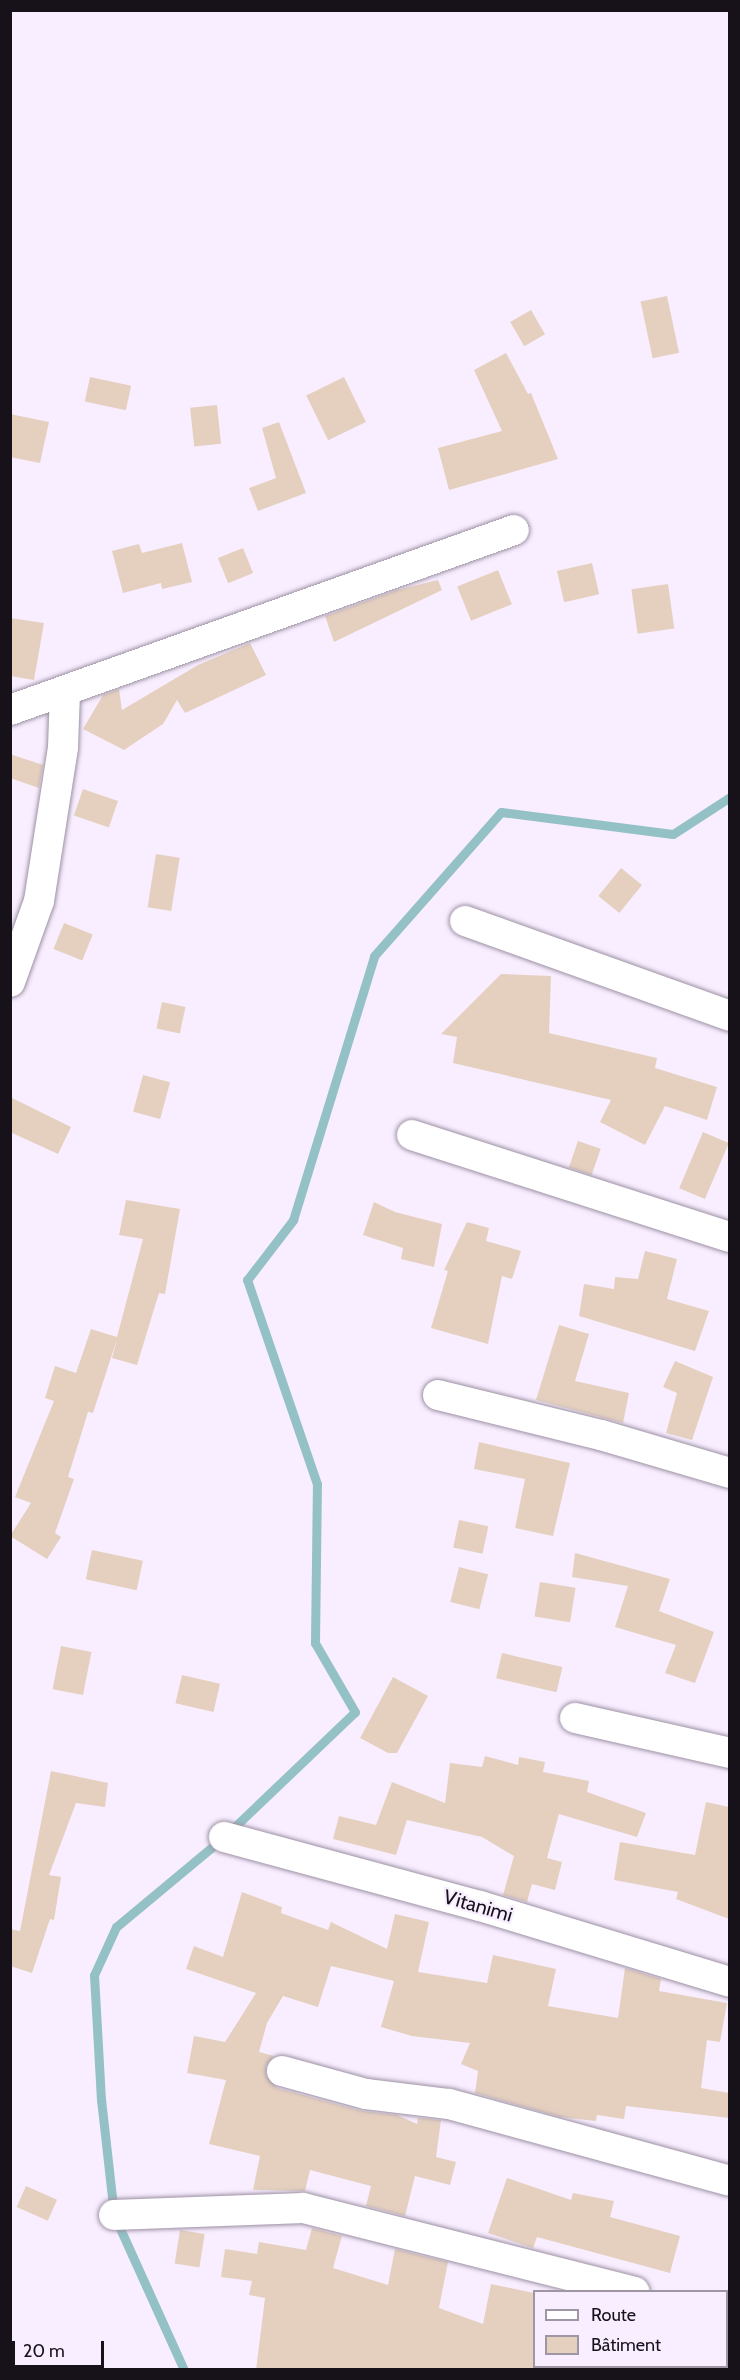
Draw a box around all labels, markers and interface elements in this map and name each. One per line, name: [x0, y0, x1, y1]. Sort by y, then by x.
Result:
street label: Vitanimi: [441, 1885, 515, 1927]
legend: [533, 2290, 728, 2368]
text: Route: [591, 2304, 636, 2326]
scale bar: [15, 2329, 106, 2367]
text: Bâtiment: [591, 2334, 661, 2356]
text: 20 m: [23, 2340, 65, 2362]

